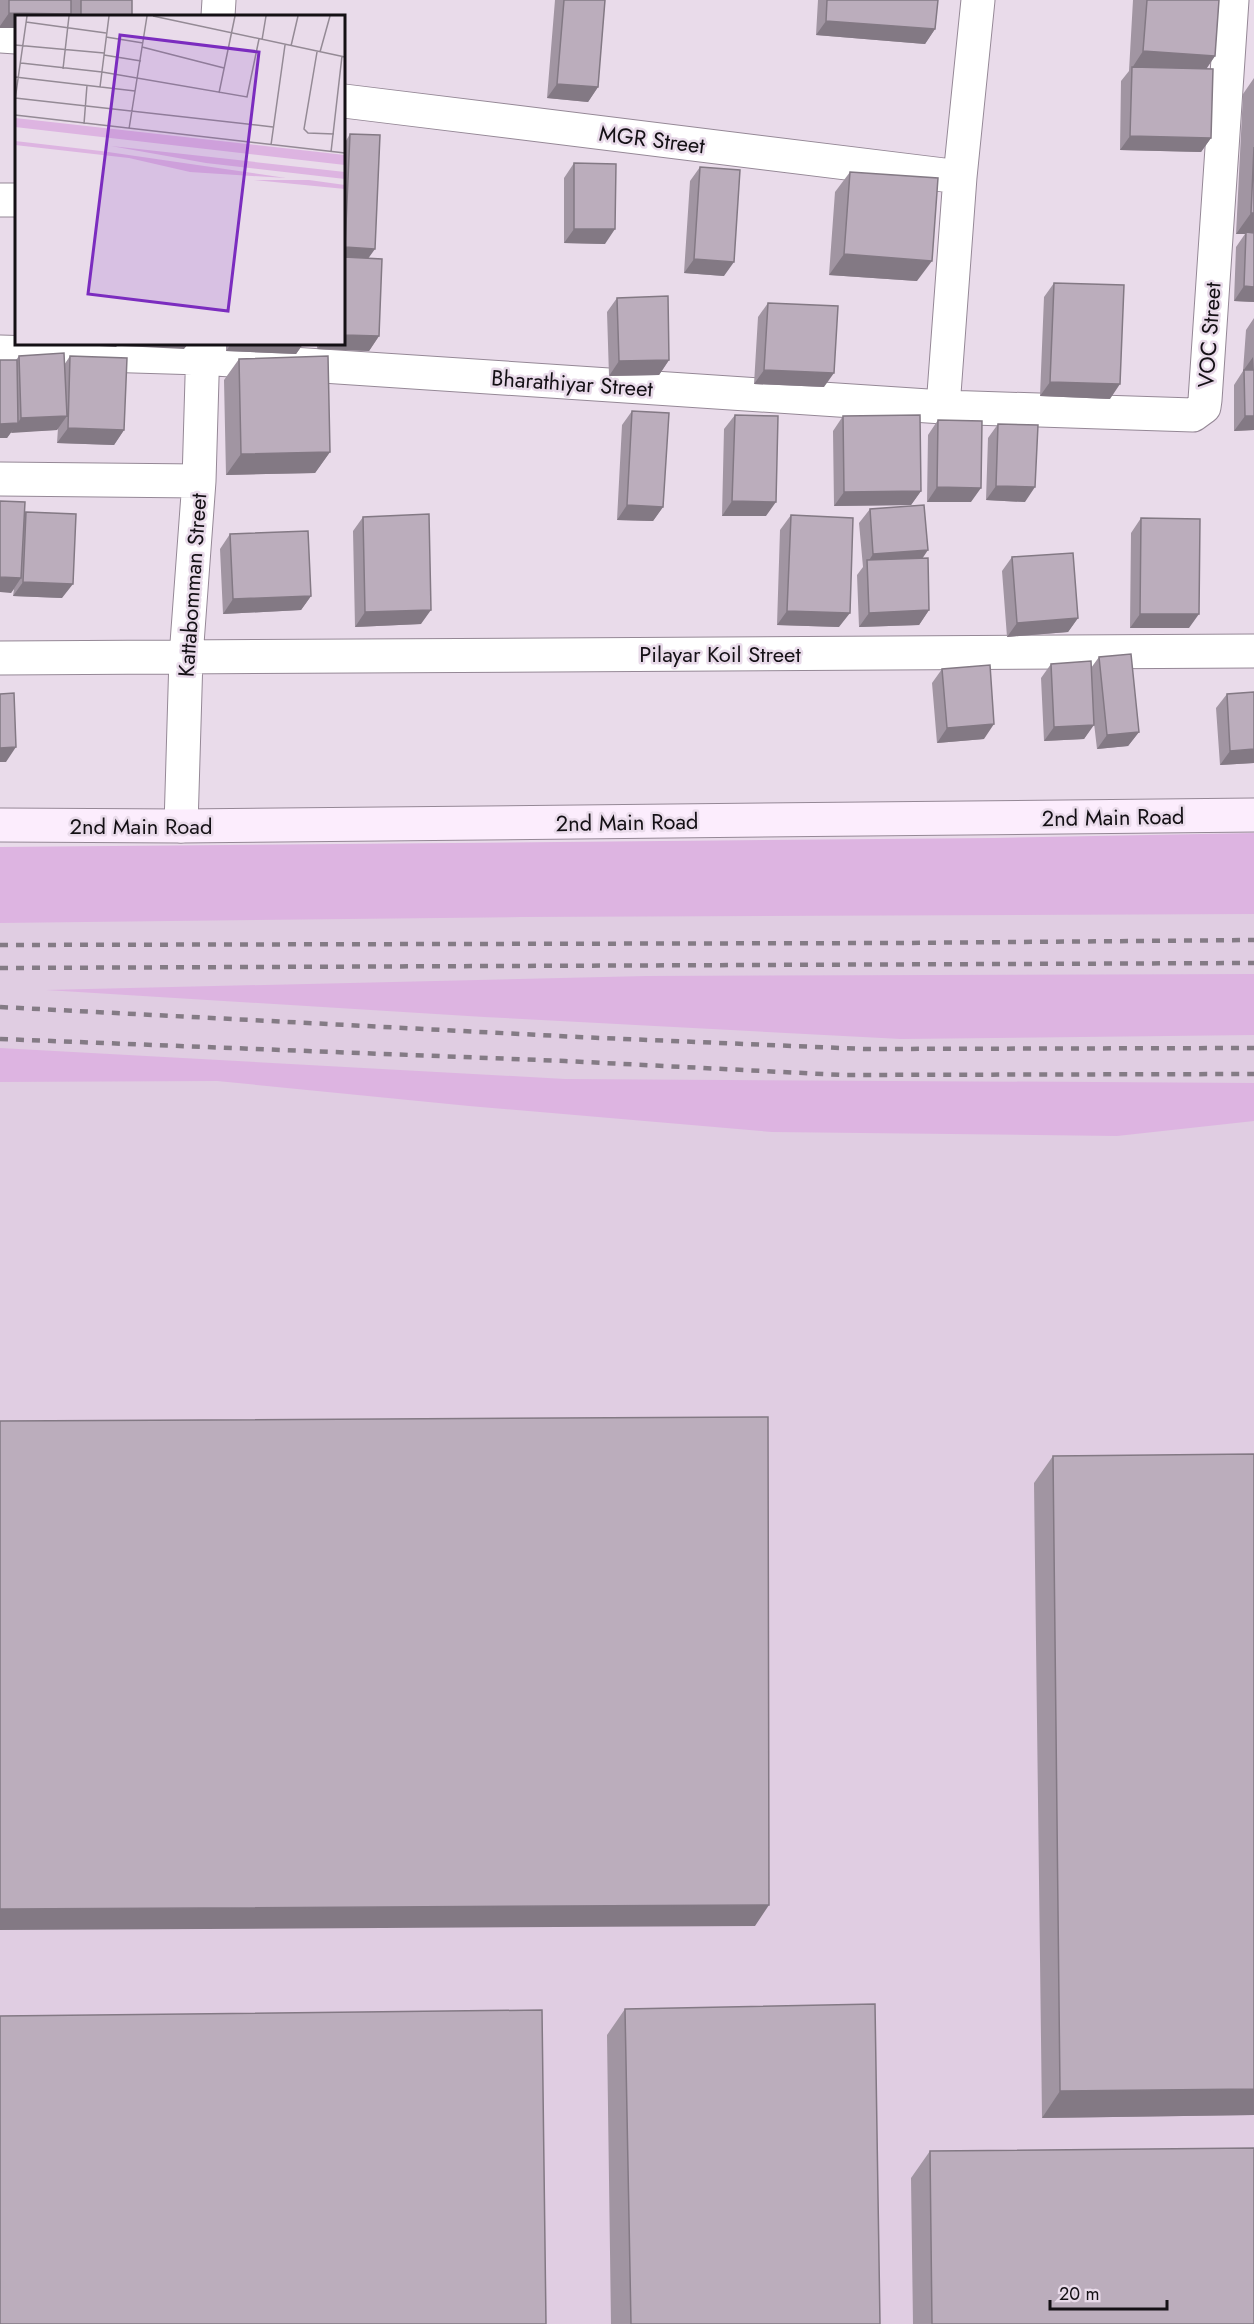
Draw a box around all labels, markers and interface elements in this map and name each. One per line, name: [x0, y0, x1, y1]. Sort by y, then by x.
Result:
inset map: [15, 15, 345, 345]
street label: MGR Street: [597, 117, 707, 161]
street label: VOC Street: [1189, 280, 1229, 389]
street label: Bharathiyar Street: [490, 361, 655, 405]
street label: Kattabomman Street: [170, 491, 214, 678]
street label: Pilayar Koil Street: [639, 638, 801, 670]
street label: 2nd Main Road: [1041, 800, 1185, 834]
street label: 2nd Main Road: [555, 805, 699, 839]
street label: 2nd Main Road: [70, 810, 212, 842]
scale bar: [1050, 2273, 1167, 2311]
text: 20 m: [1059, 2281, 1099, 2307]

